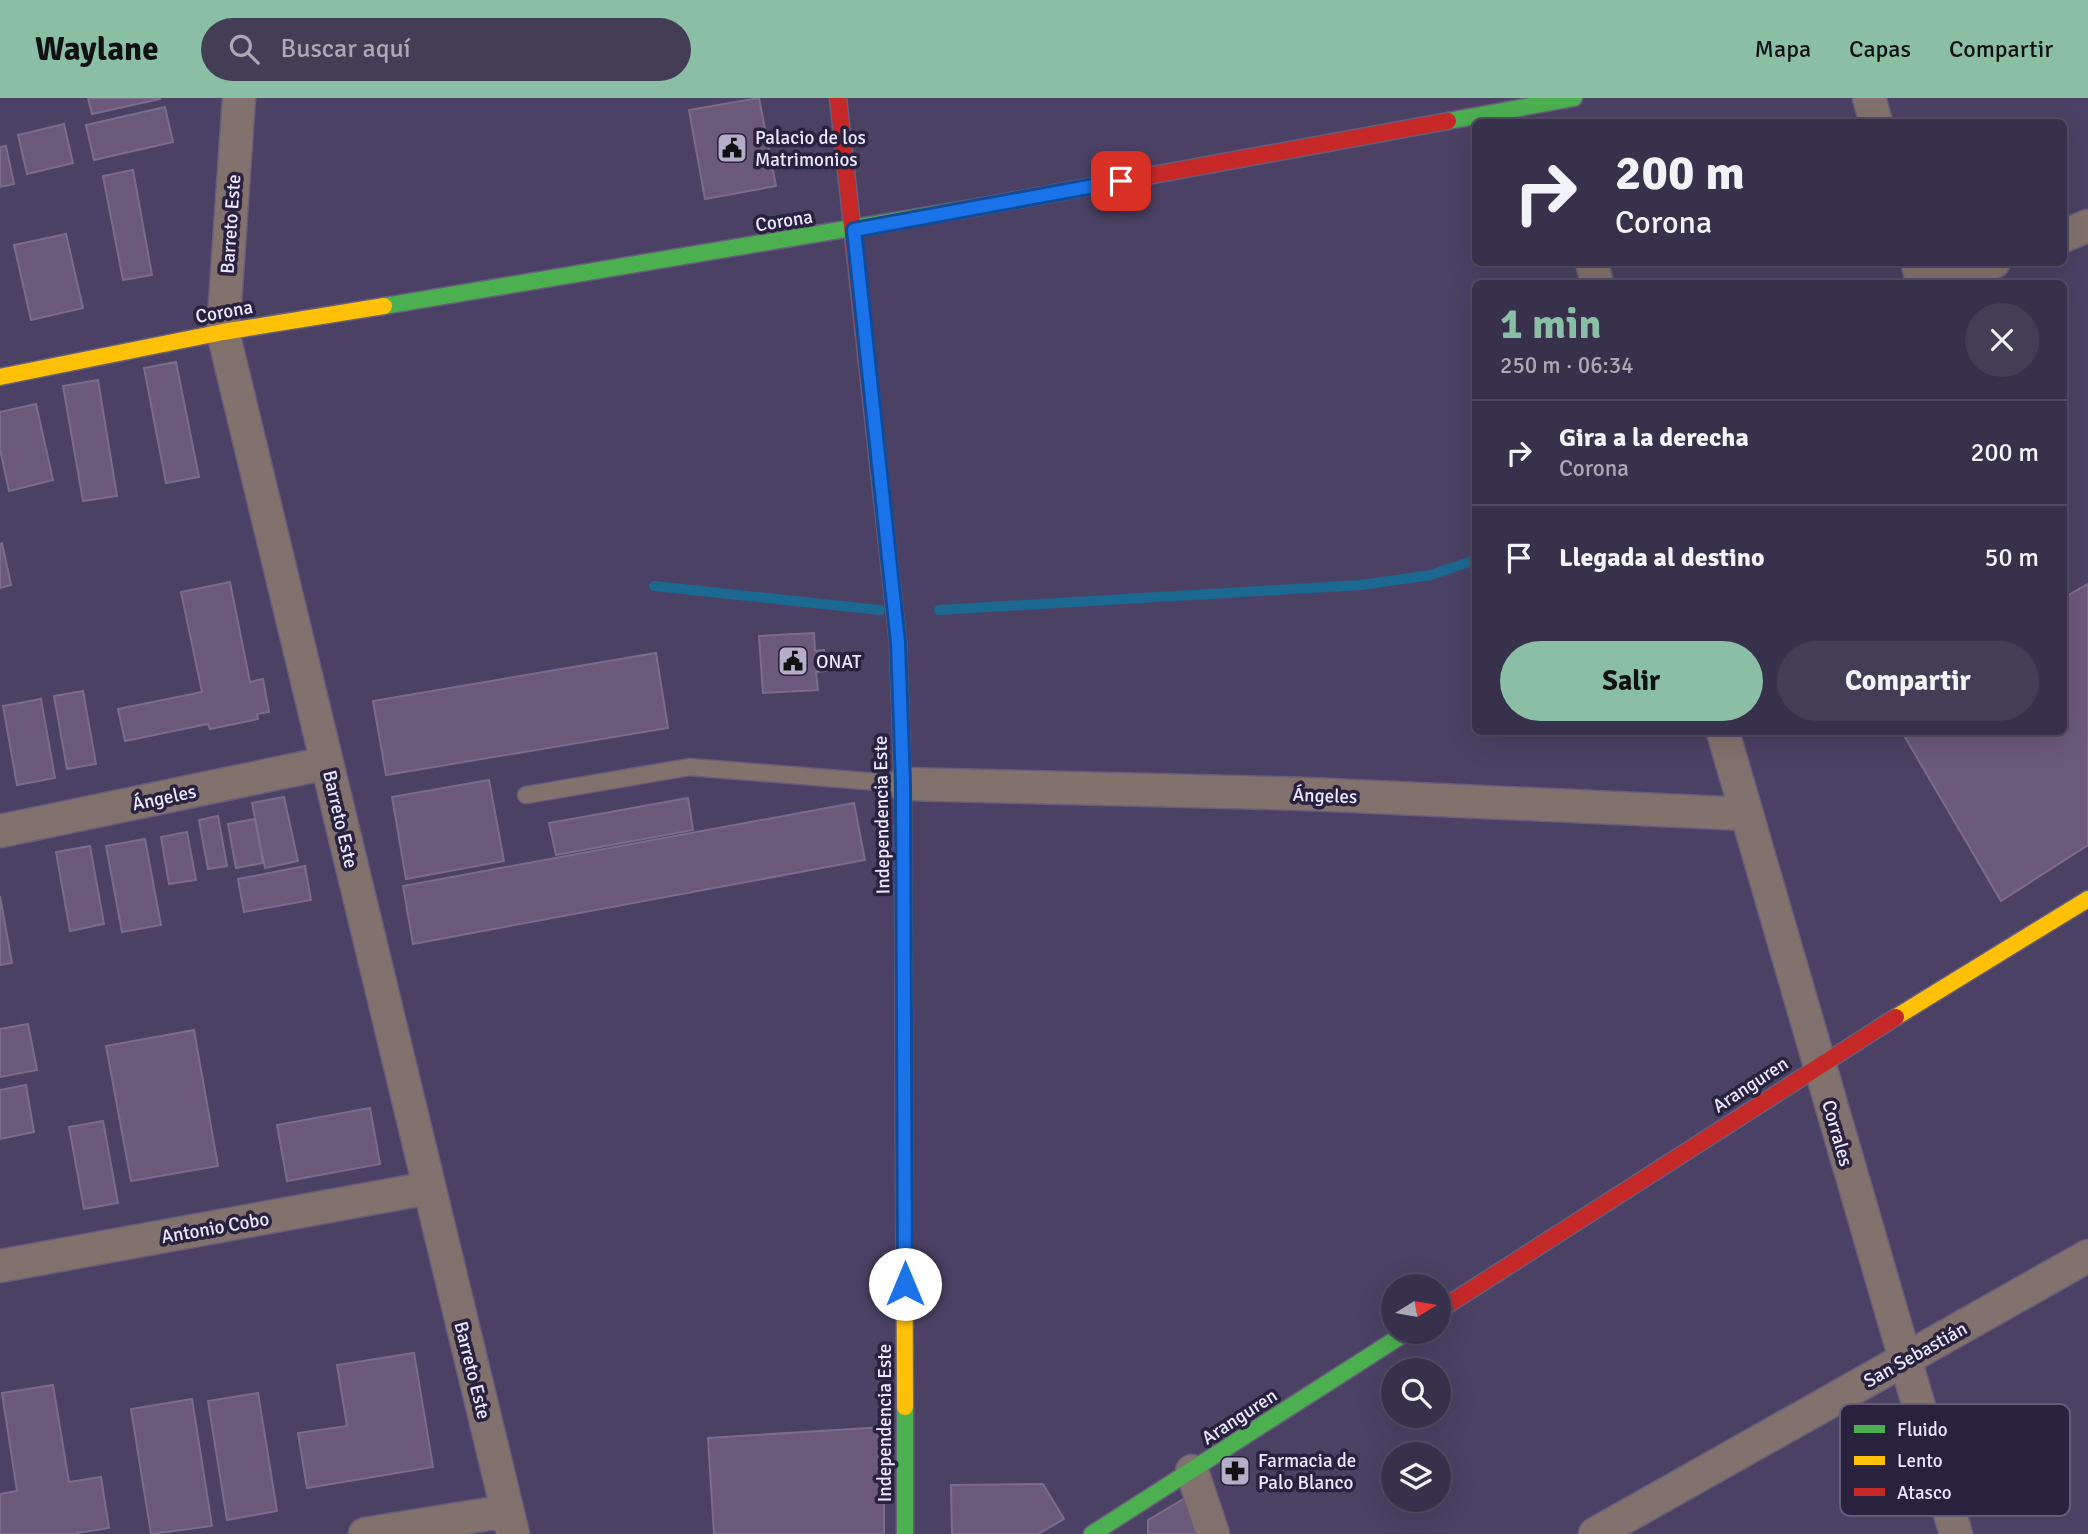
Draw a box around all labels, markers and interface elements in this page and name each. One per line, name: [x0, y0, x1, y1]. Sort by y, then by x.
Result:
search box: [201, 18, 691, 81]
text: Waylane: [35, 29, 159, 70]
icon: search: [225, 30, 263, 68]
text: Buscar aquí: [281, 33, 411, 65]
text: Mapa: [1755, 34, 1811, 64]
text: Capas: [1849, 34, 1911, 64]
text: Compartir: [1949, 34, 2053, 64]
place label: Palacio de los Matrimonios: [755, 126, 866, 172]
public building icon: Palacio de los Matrimonios: [715, 131, 749, 165]
text: 200 m: [1615, 143, 1745, 203]
icon: right: [1500, 147, 1591, 238]
pin: [1091, 151, 1151, 211]
icon: arrive: [1102, 162, 1140, 200]
street label: Barreto Este: [216, 173, 246, 275]
text: Corona: [1615, 203, 1712, 242]
street label: Corona: [754, 205, 815, 237]
street label: Corona: [194, 295, 255, 329]
text: 1 min: [1500, 299, 1601, 350]
button: close: [1965, 303, 2039, 377]
text: 250 m · 06:34: [1500, 351, 1634, 380]
text: Gira a la derecha: [1559, 422, 1749, 454]
icon: right: [1500, 434, 1538, 472]
text: 200 m: [1970, 437, 2039, 469]
text: Corona: [1559, 454, 1629, 483]
icon: arrive: [1500, 539, 1538, 577]
text: Llegada al destino: [1559, 542, 1765, 574]
text: 50 m: [1984, 542, 2039, 574]
button: Salir: [1500, 641, 1763, 721]
button: Compartir: [1777, 641, 2039, 721]
public building icon: ONAT: [776, 644, 810, 678]
place label: ONAT: [816, 650, 862, 674]
street label: Independencia Este: [869, 735, 895, 894]
street label: Barreto Este: [317, 768, 363, 871]
street label: Ángeles: [130, 780, 198, 816]
street label: Ángeles: [1292, 783, 1358, 809]
street label: Aranguren: [1708, 1052, 1793, 1118]
street label: Corrales: [1816, 1097, 1858, 1169]
street label: Antonio Cobo: [159, 1207, 271, 1249]
position arrow: [868, 1247, 942, 1321]
north arrow: [1381, 1274, 1451, 1344]
map controls: [1381, 1274, 1451, 1512]
street label: San Sebastián: [1859, 1317, 1971, 1393]
street label: Barreto Este: [448, 1319, 496, 1422]
street label: Independencia Este: [873, 1344, 897, 1502]
button: search: [1381, 1358, 1451, 1428]
street label: Aranguren: [1197, 1384, 1282, 1450]
legend: [1840, 1404, 2070, 1516]
text: Fluido: [1897, 1418, 1948, 1442]
button: layers: [1381, 1442, 1451, 1512]
place label: Farmacia de Palo Blanco: [1258, 1449, 1356, 1495]
text: Lento: [1897, 1449, 1943, 1473]
pharmacy icon: Farmacia de Palo Blanco: [1218, 1454, 1252, 1488]
text: Atasco: [1897, 1481, 1952, 1505]

